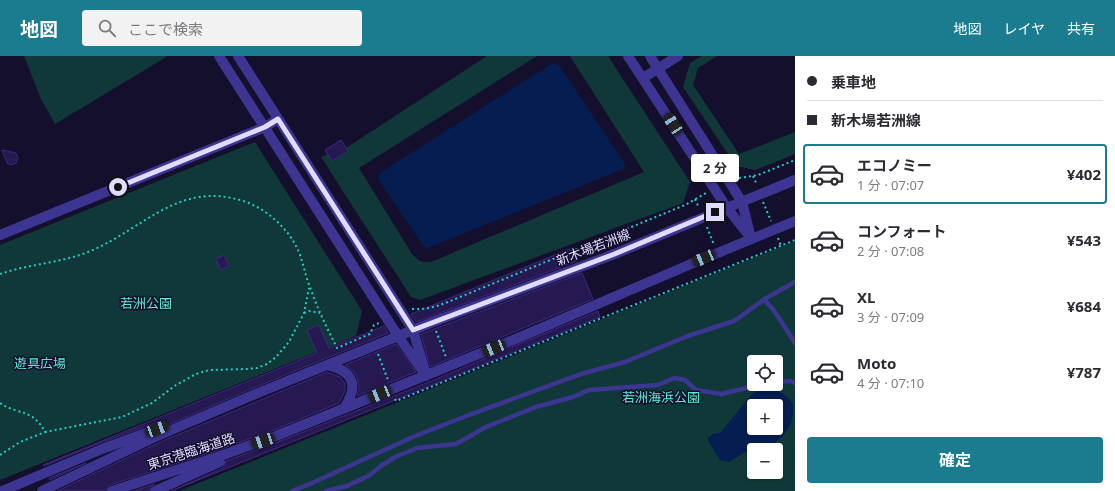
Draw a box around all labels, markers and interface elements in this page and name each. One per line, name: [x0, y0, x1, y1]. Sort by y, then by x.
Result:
search box: [82, 10, 362, 46]
text: 地図: [20, 16, 58, 42]
icon: search: [96, 17, 118, 39]
text: ここで検索: [128, 19, 203, 39]
text: 地図: [953, 19, 981, 38]
text: レイヤ: [1003, 19, 1045, 38]
text: 共有: [1067, 19, 1095, 38]
text: 乗車地: [831, 72, 876, 92]
text: 新木場若洲線: [831, 110, 921, 130]
car: [661, 111, 685, 137]
callout: 2 分: [691, 154, 739, 182]
text: エコノミー: [857, 155, 932, 175]
icon: car: [809, 156, 845, 192]
text: 2 分: [703, 159, 727, 177]
text: ¥402: [1067, 164, 1101, 184]
text: 1 分 · 07:07: [857, 176, 924, 194]
route start: [109, 178, 127, 196]
route end: [706, 203, 724, 221]
text: コンフォート: [857, 221, 947, 241]
icon: car: [809, 222, 845, 258]
street label: 新木場若洲線: [553, 225, 633, 269]
text: ¥543: [1067, 230, 1101, 250]
text: 2 分 · 07:08: [857, 242, 924, 260]
car: [691, 248, 717, 268]
text: XL: [857, 287, 875, 307]
icon: car: [809, 288, 845, 324]
park label: 若洲公園: [120, 294, 172, 312]
text: ¥684: [1067, 296, 1101, 316]
text: 3 分 · 07:09: [857, 308, 924, 326]
car: [481, 338, 507, 358]
text: Moto: [857, 353, 896, 373]
park label: 遊具広場: [14, 354, 66, 372]
icon: car: [809, 354, 845, 390]
map controls: [747, 355, 783, 479]
button: locate: [747, 355, 783, 391]
text: ¥787: [1067, 362, 1101, 382]
text: 4 分 · 07:10: [857, 374, 924, 392]
car: [367, 384, 393, 404]
park label: 若洲海浜公園: [622, 388, 700, 406]
button: +: [747, 399, 783, 435]
car: [144, 419, 170, 439]
street label: 東京港臨海道路: [145, 428, 237, 474]
car: [250, 431, 276, 451]
button: 確定: [807, 437, 1103, 483]
button: −: [747, 443, 783, 479]

